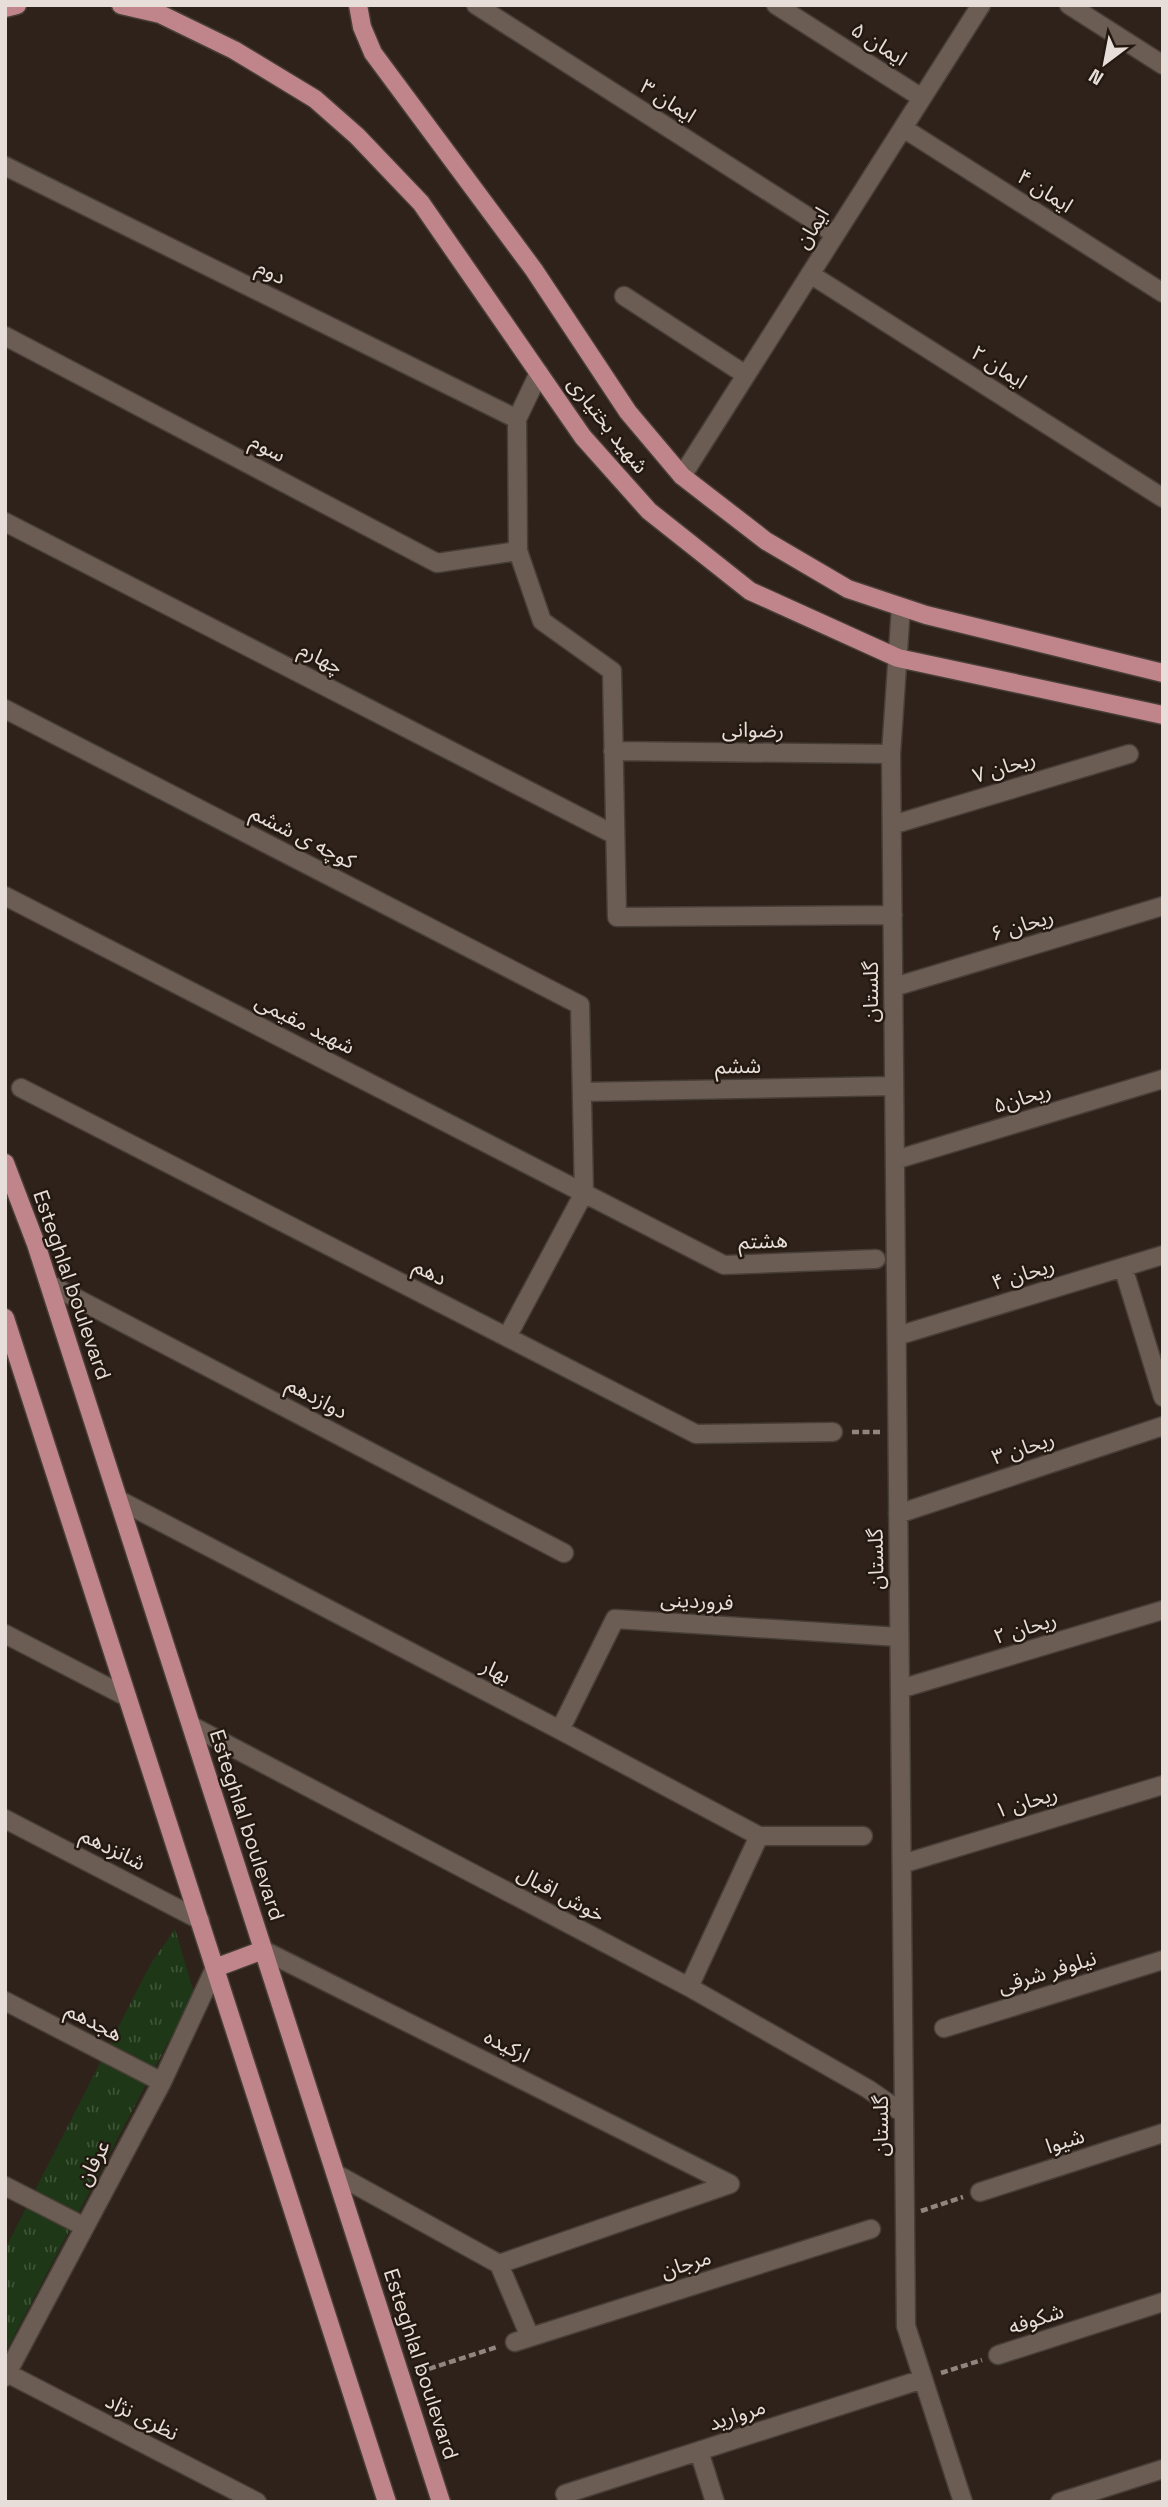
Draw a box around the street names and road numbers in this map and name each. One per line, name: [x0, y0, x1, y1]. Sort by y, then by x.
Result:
street label: ایمان ۵: [846, 16, 912, 72]
street label: ایمان ۳: [635, 73, 701, 129]
street label: ایمان ۴: [1012, 163, 1078, 219]
street label: ایمان: [788, 202, 835, 254]
street label: دوم: [251, 253, 290, 293]
street label: ایمان ۲: [966, 339, 1032, 395]
street label: شهید بختیاری: [562, 371, 655, 479]
street label: سوم: [244, 427, 291, 471]
street label: چهارم: [293, 635, 348, 683]
street label: رضوانی: [722, 715, 784, 744]
street label: ریحان ۷: [969, 744, 1039, 789]
street label: کوچه ی ششم: [245, 799, 360, 876]
street label: ریحان ۶: [987, 902, 1057, 947]
street label: گلستان: [857, 961, 884, 1023]
street label: شهید مقیمی: [251, 987, 360, 1060]
street label: ششم: [715, 1052, 761, 1081]
street label: ریحان۵: [990, 1076, 1054, 1119]
street label: Esteghlal boulevard: [27, 1186, 118, 1383]
street label: هشتم: [738, 1226, 788, 1257]
street label: ریحان ۴: [988, 1251, 1058, 1296]
street label: دهم: [408, 1252, 451, 1293]
street label: دوازدهم: [281, 1370, 352, 1427]
street label: ریحان ۳: [988, 1425, 1058, 1470]
street label: گلستان: [861, 1528, 890, 1590]
street label: فروردینی: [660, 1585, 734, 1616]
street label: ریحان ۲: [990, 1605, 1060, 1650]
street label: بهار: [476, 1651, 516, 1689]
street label: Esteghlal boulevard: [204, 1726, 291, 1924]
street label: ریحان ۱: [991, 1779, 1061, 1824]
street label: شانزدهم: [75, 1821, 150, 1878]
street label: خوش اقبال: [513, 1859, 610, 1928]
street label: نیلوفر شرقی: [994, 1944, 1099, 1999]
street label: هجدهم: [60, 1996, 127, 2049]
street label: ارکیده: [480, 2023, 535, 2068]
street label: گلستان: [867, 2095, 894, 2157]
street label: شیوا: [1042, 2122, 1088, 2159]
street label: عرفان: [69, 2135, 116, 2190]
street label: مرجان: [657, 2243, 714, 2284]
street label: Esteghlal boulevard: [378, 2265, 465, 2463]
street label: شکوفه: [1005, 2297, 1067, 2340]
street label: نظری نژاد: [101, 2387, 183, 2446]
street label: مروارید: [705, 2393, 769, 2436]

